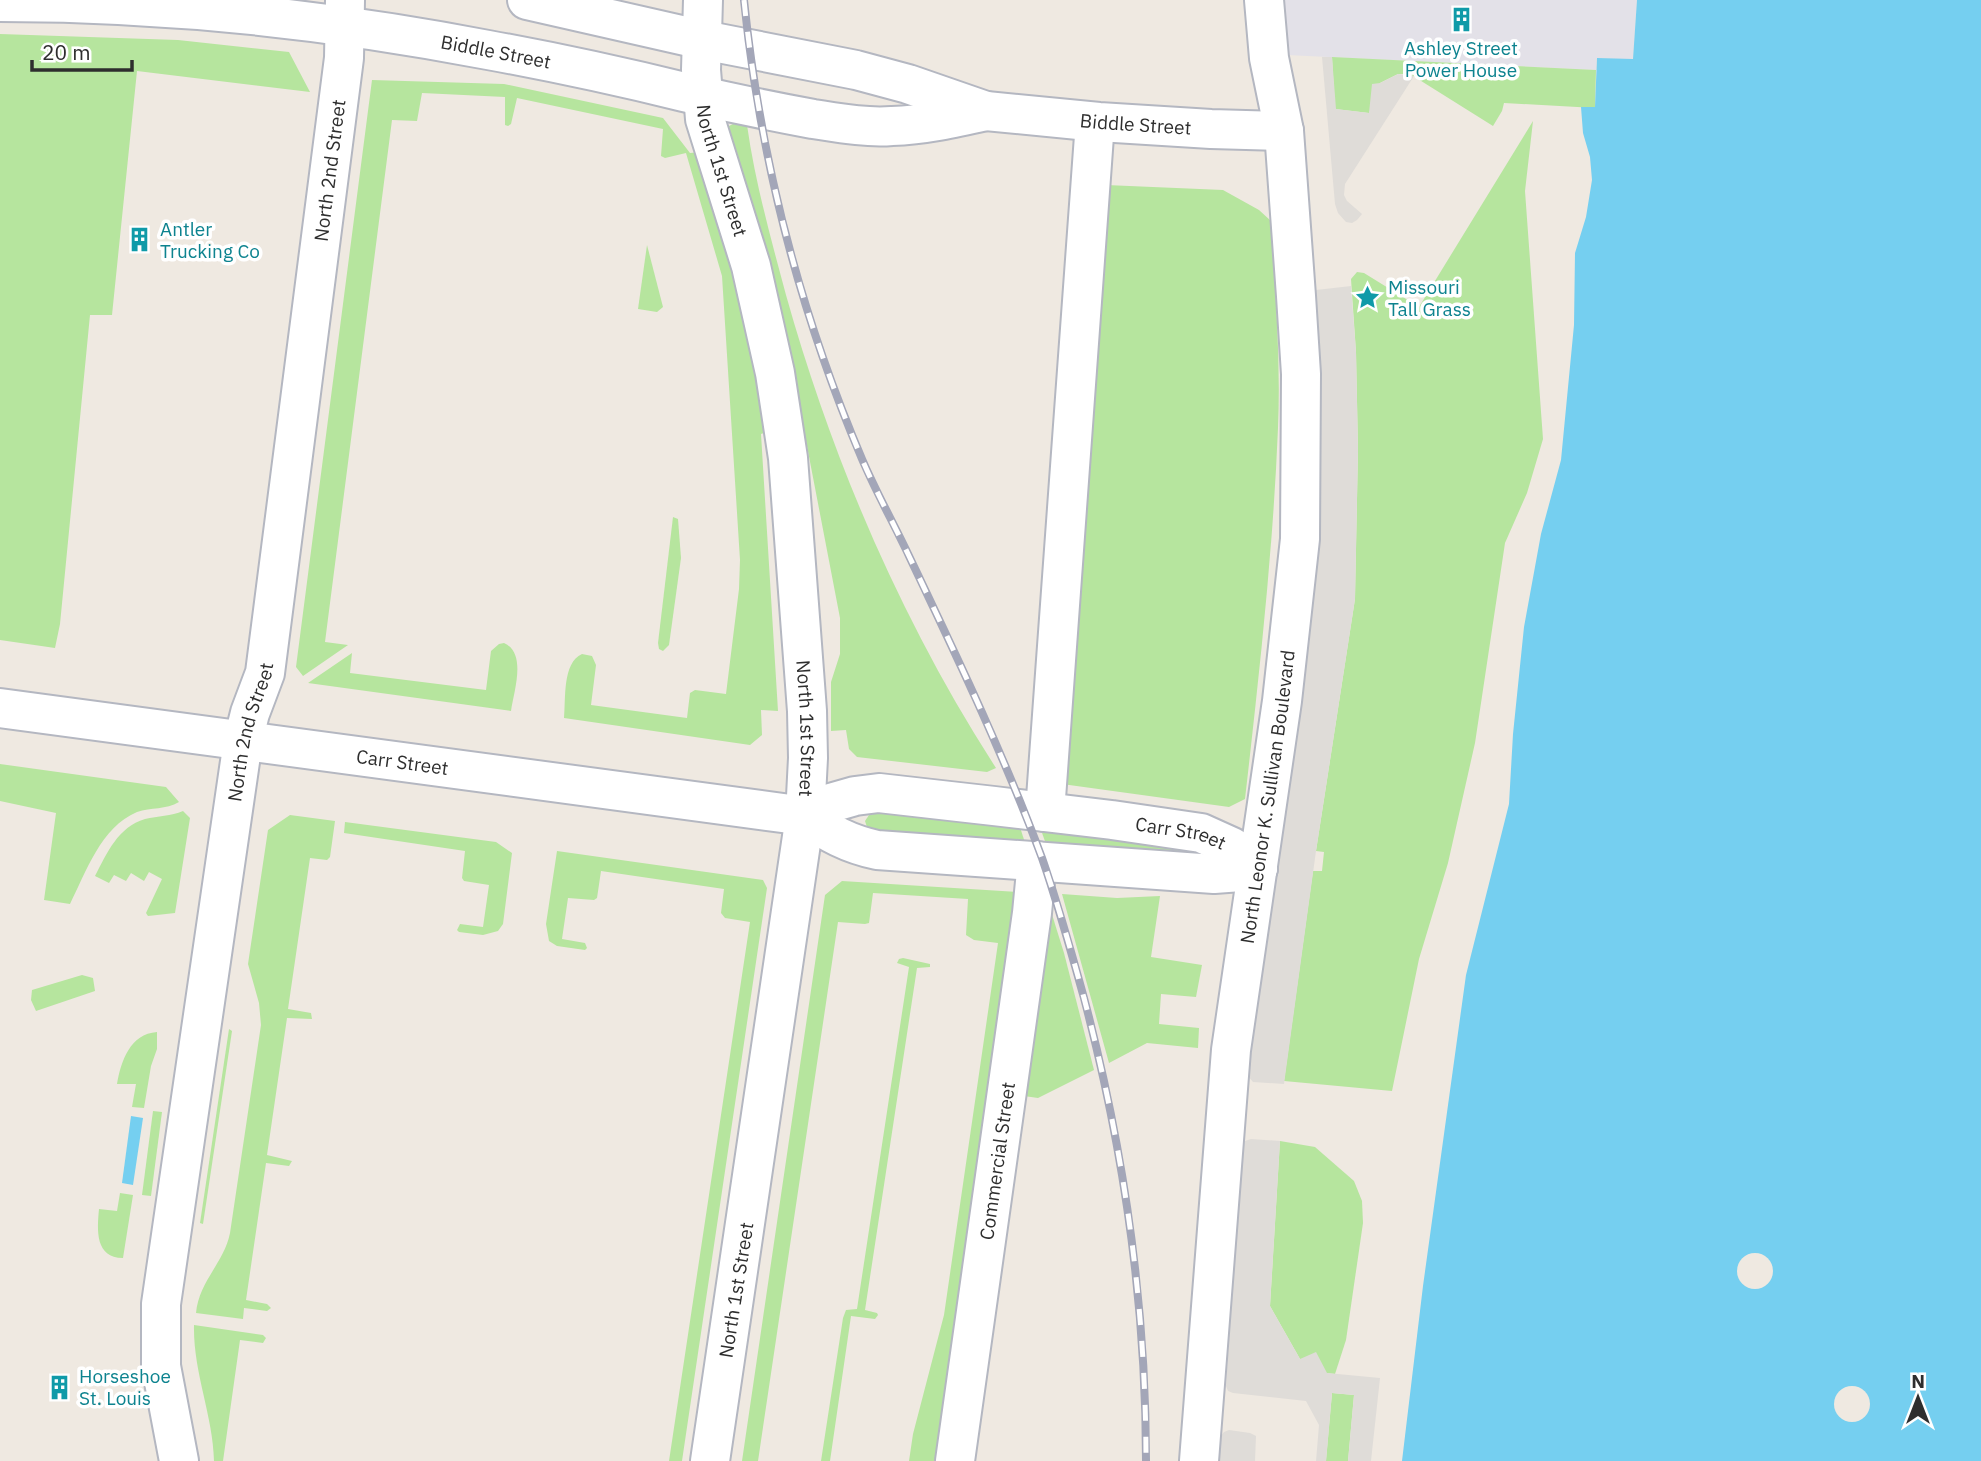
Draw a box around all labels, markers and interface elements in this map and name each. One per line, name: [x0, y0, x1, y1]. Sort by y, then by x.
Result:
building icon: Ashley Street Power House: [1447, 6, 1475, 34]
scale bar: [32, 28, 131, 72]
street label: Biddle Street: [439, 30, 553, 74]
place label: Ashley Street Power House: [1404, 36, 1518, 82]
text: 20 m: [42, 38, 91, 66]
street label: North 2nd Street: [309, 98, 351, 243]
street label: North 1st Street: [692, 103, 753, 239]
street label: Biddle Street: [1079, 108, 1192, 140]
place label: Antler Trucking Co: [160, 217, 260, 263]
building icon: Antler Trucking Co: [126, 226, 154, 254]
place label: Missouri Tall Grass: [1388, 275, 1471, 321]
place icon: Missouri Tall Grass: [1354, 284, 1382, 312]
street label: North Leonor K. Sullivan Boulevard: [1235, 649, 1300, 945]
street label: North 1st Street: [791, 659, 820, 797]
street label: North 2nd Street: [222, 661, 278, 803]
street label: Carr Street: [355, 744, 450, 780]
street label: Carr Street: [1134, 812, 1230, 855]
street label: Commercial Street: [974, 1080, 1020, 1241]
street label: North 1st Street: [713, 1221, 759, 1359]
north arrow: [1883, 1363, 1953, 1433]
place label: Horseshoe St. Louis: [79, 1364, 171, 1410]
text: N: [1911, 1369, 1925, 1393]
building icon: Horseshoe St. Louis: [45, 1373, 73, 1401]

